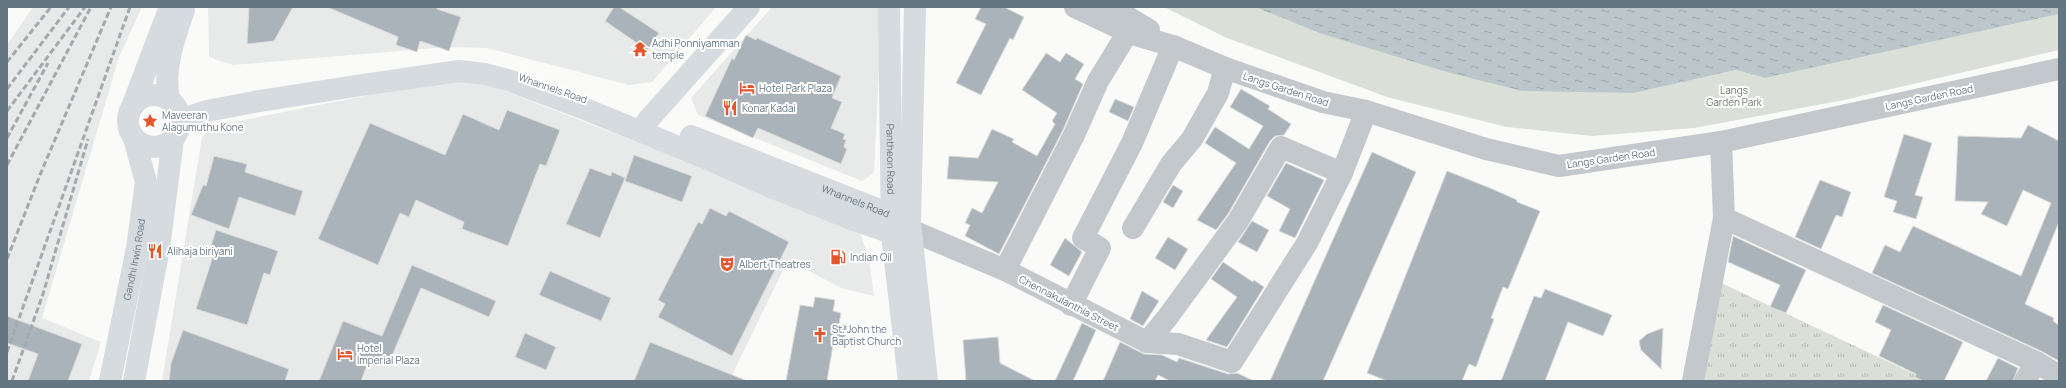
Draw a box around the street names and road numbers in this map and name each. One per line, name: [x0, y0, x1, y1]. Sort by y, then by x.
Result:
street label: Langs Garden Road: [1241, 69, 1331, 109]
street label: Whannels Road: [517, 70, 589, 106]
street label: Langs Garden Road: [1884, 81, 1974, 113]
street label: Pantheon Road: [884, 124, 898, 195]
street label: Langs Garden Road: [1566, 145, 1656, 171]
street label: Whannels Road: [820, 181, 892, 220]
street label: Gandhi Irwin Road: [120, 218, 148, 301]
street label: Chennakulanthia Street: [1017, 272, 1121, 334]

